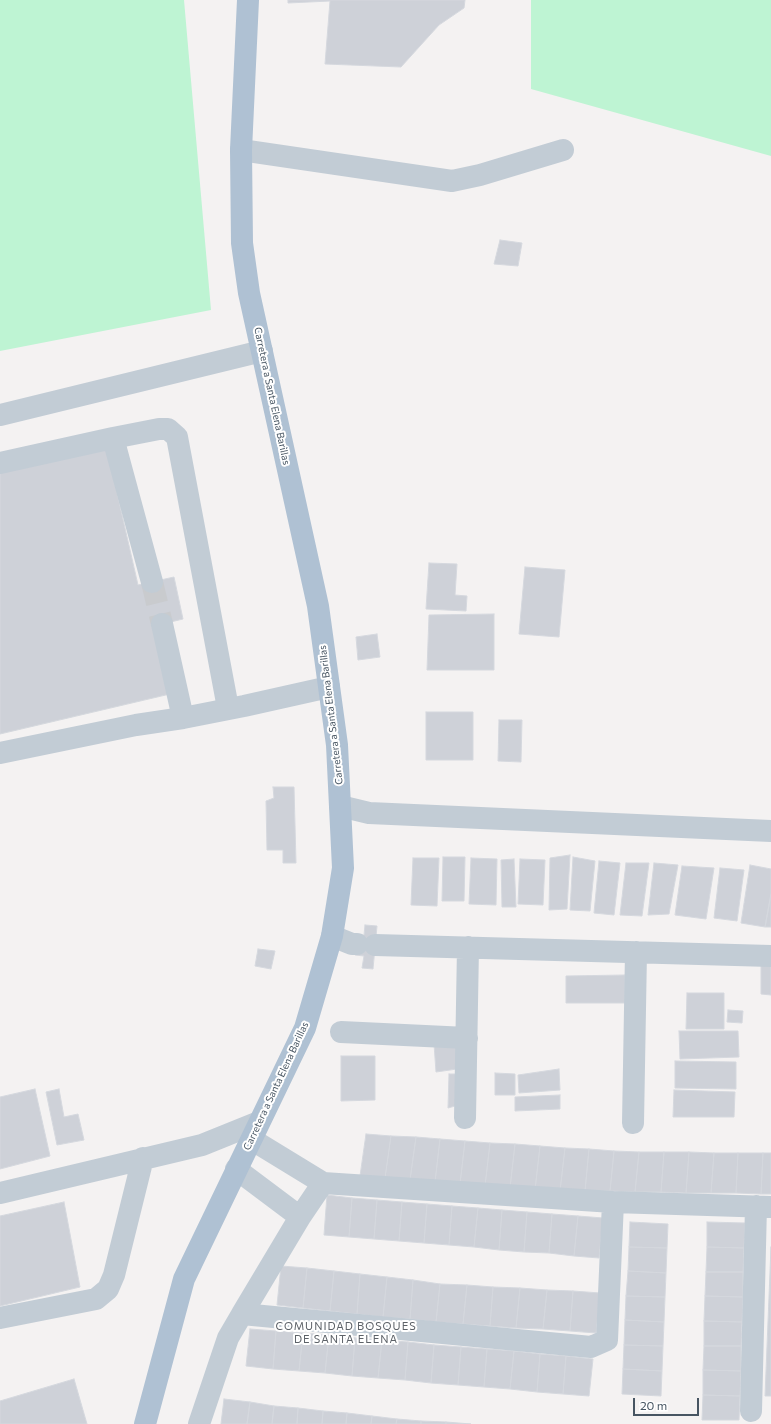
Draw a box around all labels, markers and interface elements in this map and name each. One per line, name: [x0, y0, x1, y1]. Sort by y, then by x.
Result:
street label: Carretera a Santa Elena Barillas: [252, 326, 292, 466]
street label: Carretera a Santa Elena Barillas: [316, 645, 346, 785]
street label: Carretera a Santa Elena Barillas: [241, 1020, 311, 1152]
district label: COMUNIDAD BOSQUES DE SANTA ELENA: [275, 1319, 417, 1345]
scale bar: [635, 1390, 701, 1416]
text: 20 m: [640, 1398, 667, 1412]

